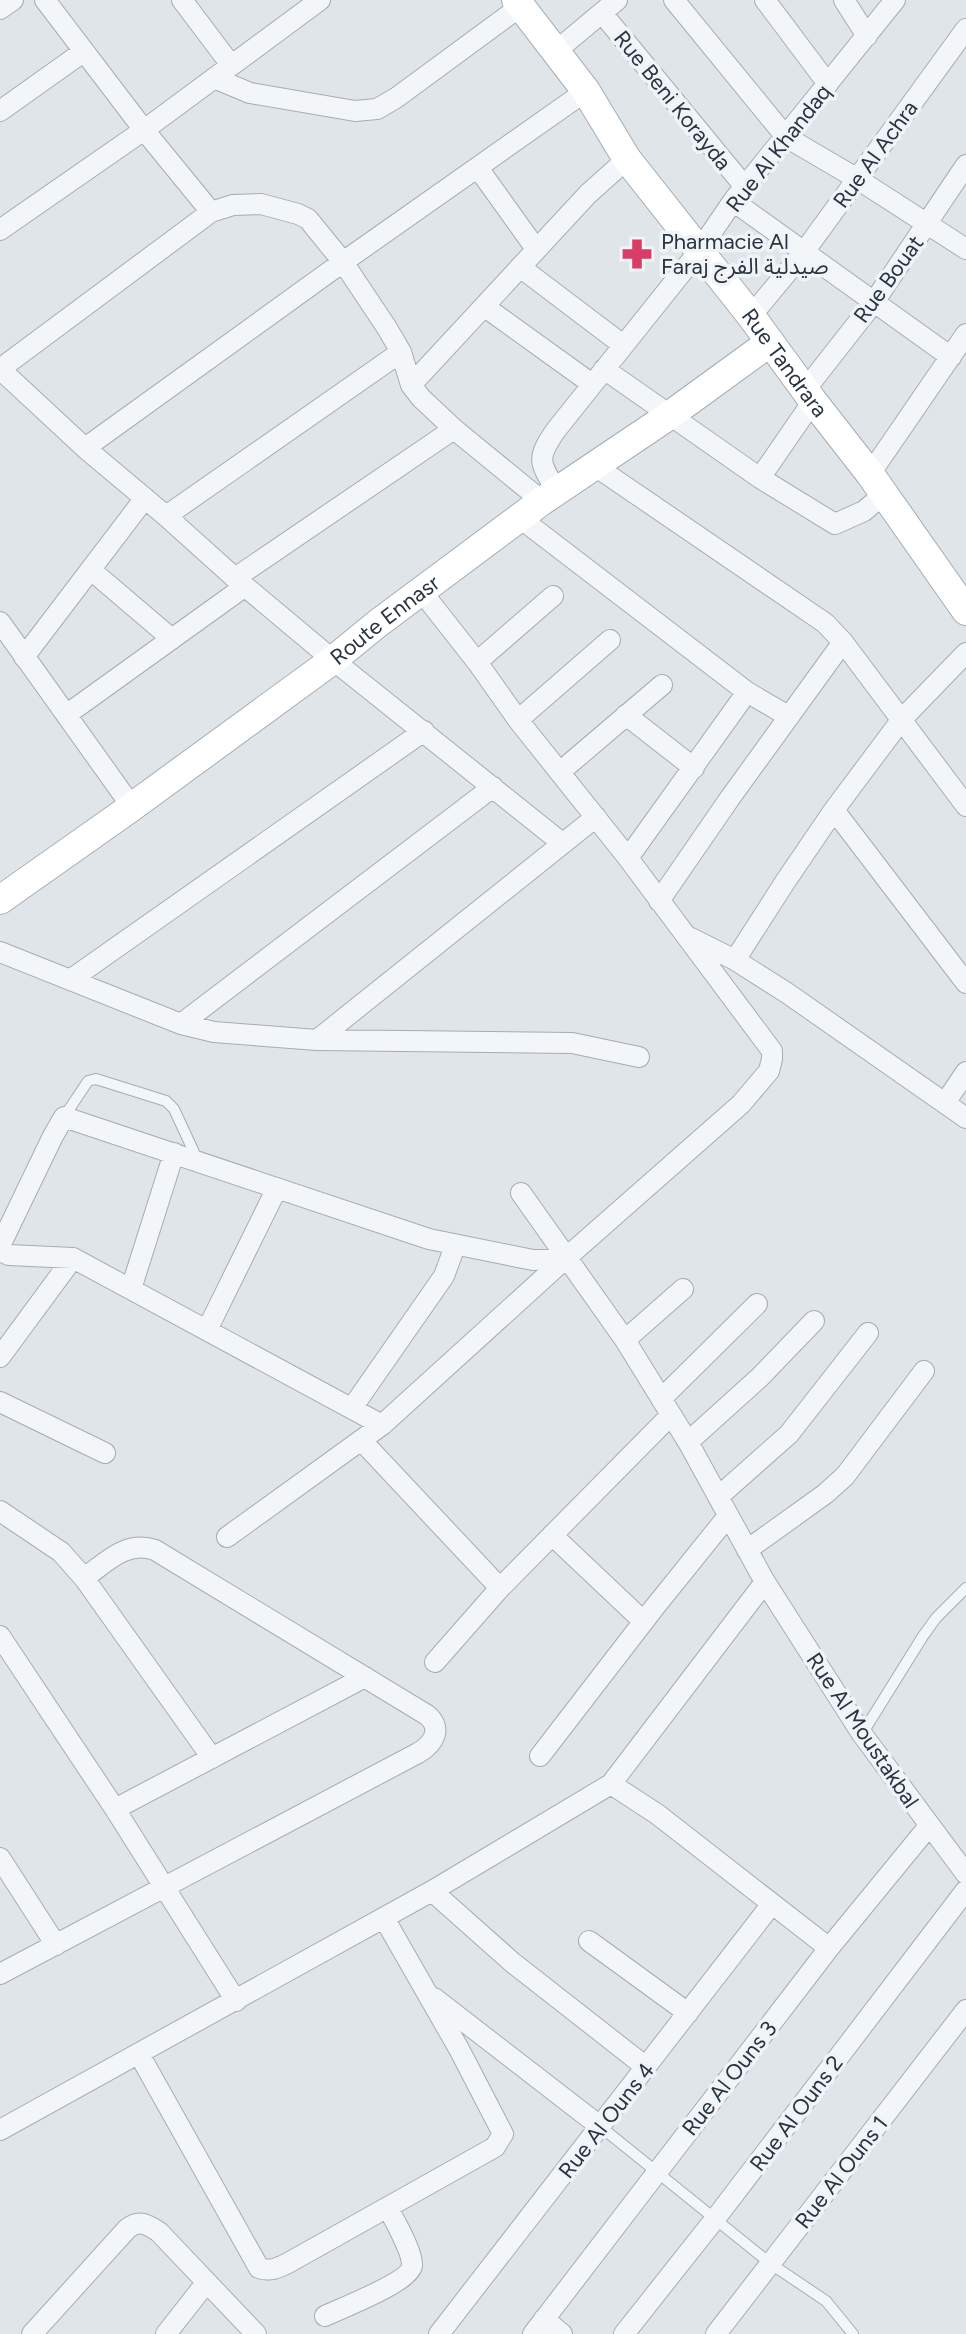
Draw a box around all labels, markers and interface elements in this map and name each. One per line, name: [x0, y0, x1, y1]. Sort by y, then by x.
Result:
street label: Rue Beni Korayda: [608, 25, 737, 176]
street label: Rue Al Khandaq: [720, 79, 837, 218]
street label: Rue Al Achra: [827, 95, 923, 213]
place label: Pharmacie Al Faraj صيدلية الفرج: [661, 228, 829, 283]
street label: Rue Bouat: [848, 230, 929, 328]
pharmacy icon: Pharmacie Al Faraj صيدلية الفرج: [620, 237, 654, 271]
street label: Rue Tandrara: [736, 303, 833, 423]
street label: Route Ennasr: [325, 569, 445, 671]
street label: Rue Al Moustakbal: [801, 1647, 925, 1813]
street label: Rue Al Ouns 3: [676, 2016, 782, 2141]
street label: Rue Al Ouns 2: [744, 2050, 849, 2177]
street label: Rue Al Ouns 4: [553, 2057, 660, 2184]
street label: Rue Al Ouns 1: [789, 2111, 894, 2234]

